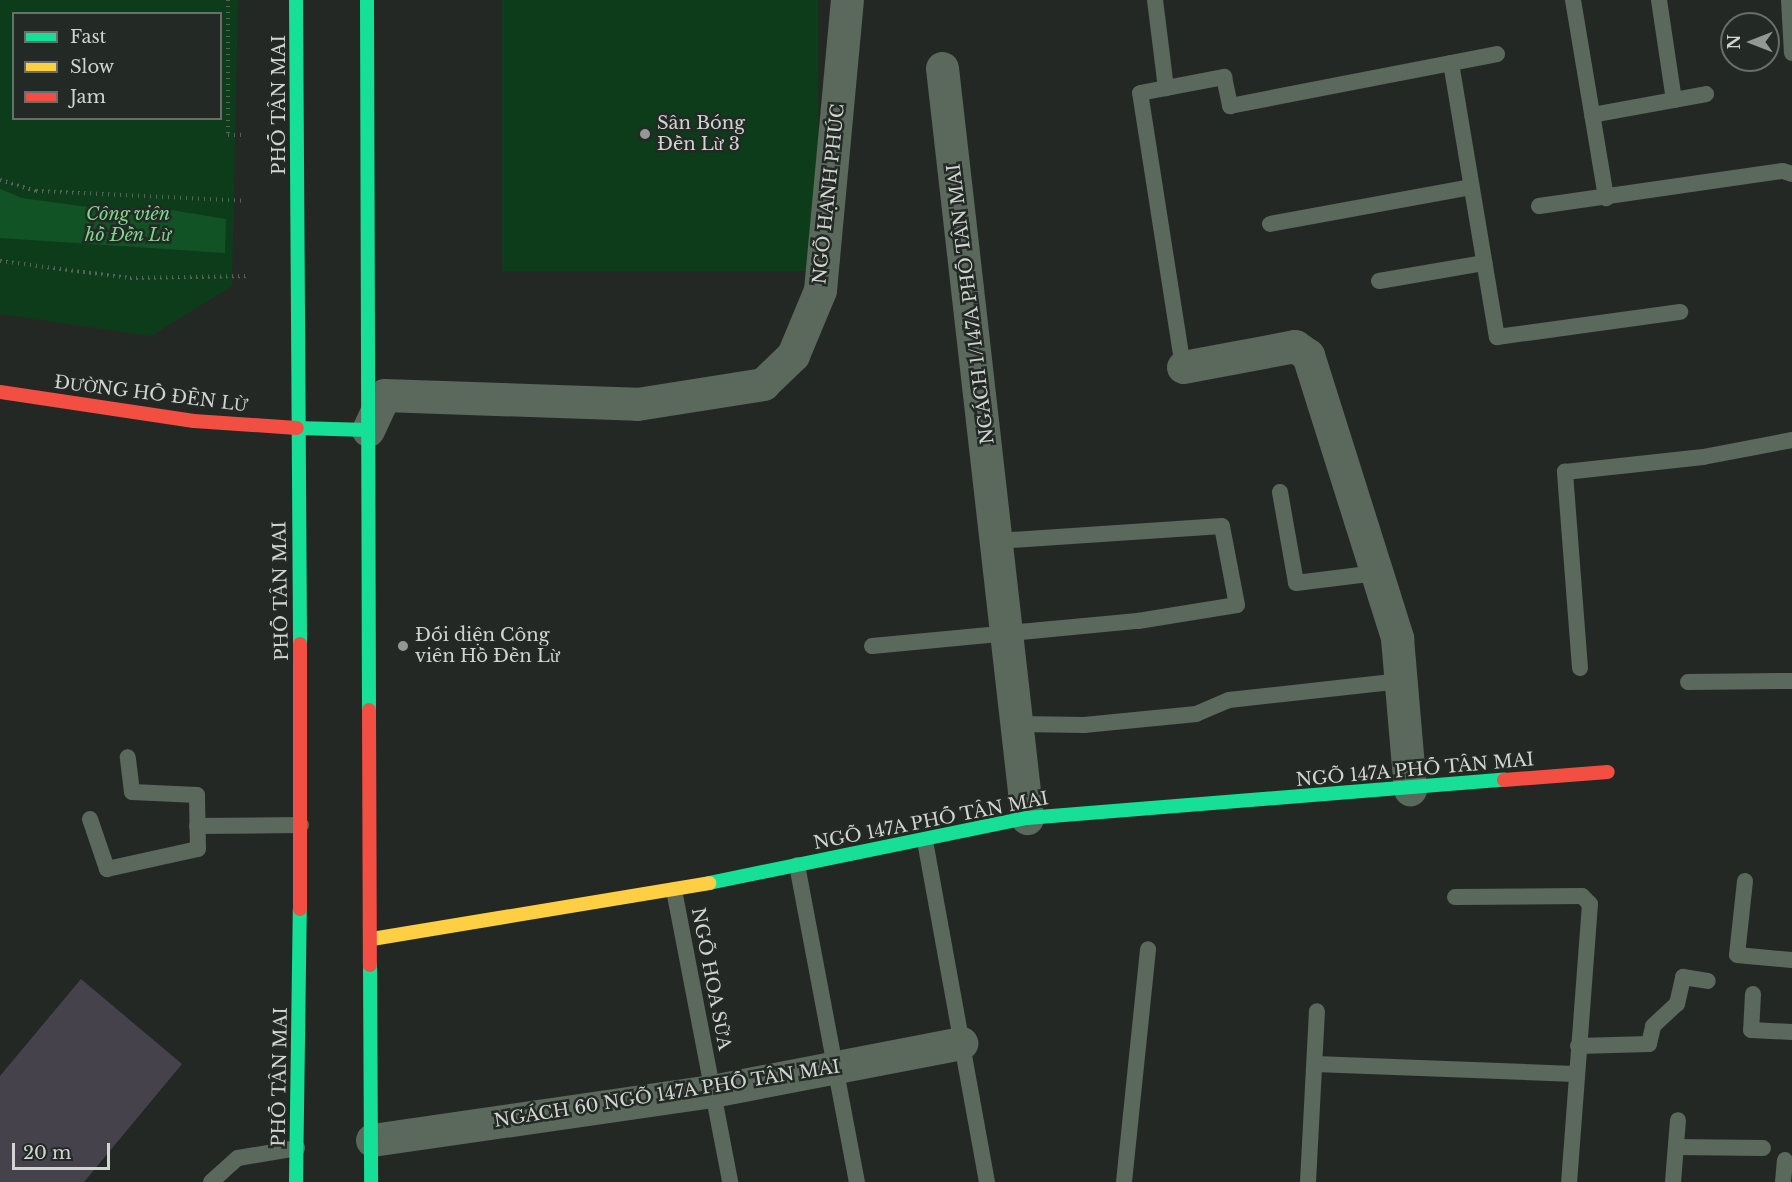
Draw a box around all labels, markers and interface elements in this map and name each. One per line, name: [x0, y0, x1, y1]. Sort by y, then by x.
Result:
legend: [12, 12, 222, 120]
north arrow: [1720, 12, 1780, 72]
text: Fast: [70, 26, 106, 48]
text: N: [1724, 34, 1744, 50]
street label: PHỐ TÂN MAI: [268, 35, 290, 175]
text: Slow: [70, 56, 114, 78]
text: Jam: [70, 86, 106, 108]
street label: NGÕ HẠNH PHÚC: [809, 103, 849, 285]
place label: Sân Bóng Đền Lừ 3: [657, 113, 745, 156]
marker: Sân Bóng Đền Lừ 3: [638, 127, 652, 141]
street label: NGÁCH 1/147A PHỐ TÂN MAI: [943, 162, 999, 446]
park label: Công viên hồ Đền Lừ: [85, 204, 171, 246]
street label: ĐƯỜNG HỒ ĐỀN LỪ: [53, 371, 249, 417]
street label: PHỐ TÂN MAI: [269, 521, 293, 661]
place label: Đối diện Công viên Hồ Đền Lừ: [415, 625, 560, 668]
marker: Đối diện Công viên Hồ Đền Lừ: [396, 639, 410, 653]
street label: NGÕ 147A PHỐ TÂN MAI: [1294, 749, 1536, 791]
street label: NGÕ 147A PHỐ TÂN MAI: [811, 787, 1051, 855]
street label: NGÕ HOA SỮA: [687, 906, 735, 1052]
street label: PHỐ TÂN MAI: [268, 1007, 292, 1147]
street label: NGÁCH 60 NGÕ 147A PHỐ TÂN MAI: [492, 1056, 842, 1132]
scale bar: [15, 1131, 112, 1169]
text: 20 m: [23, 1142, 71, 1164]

